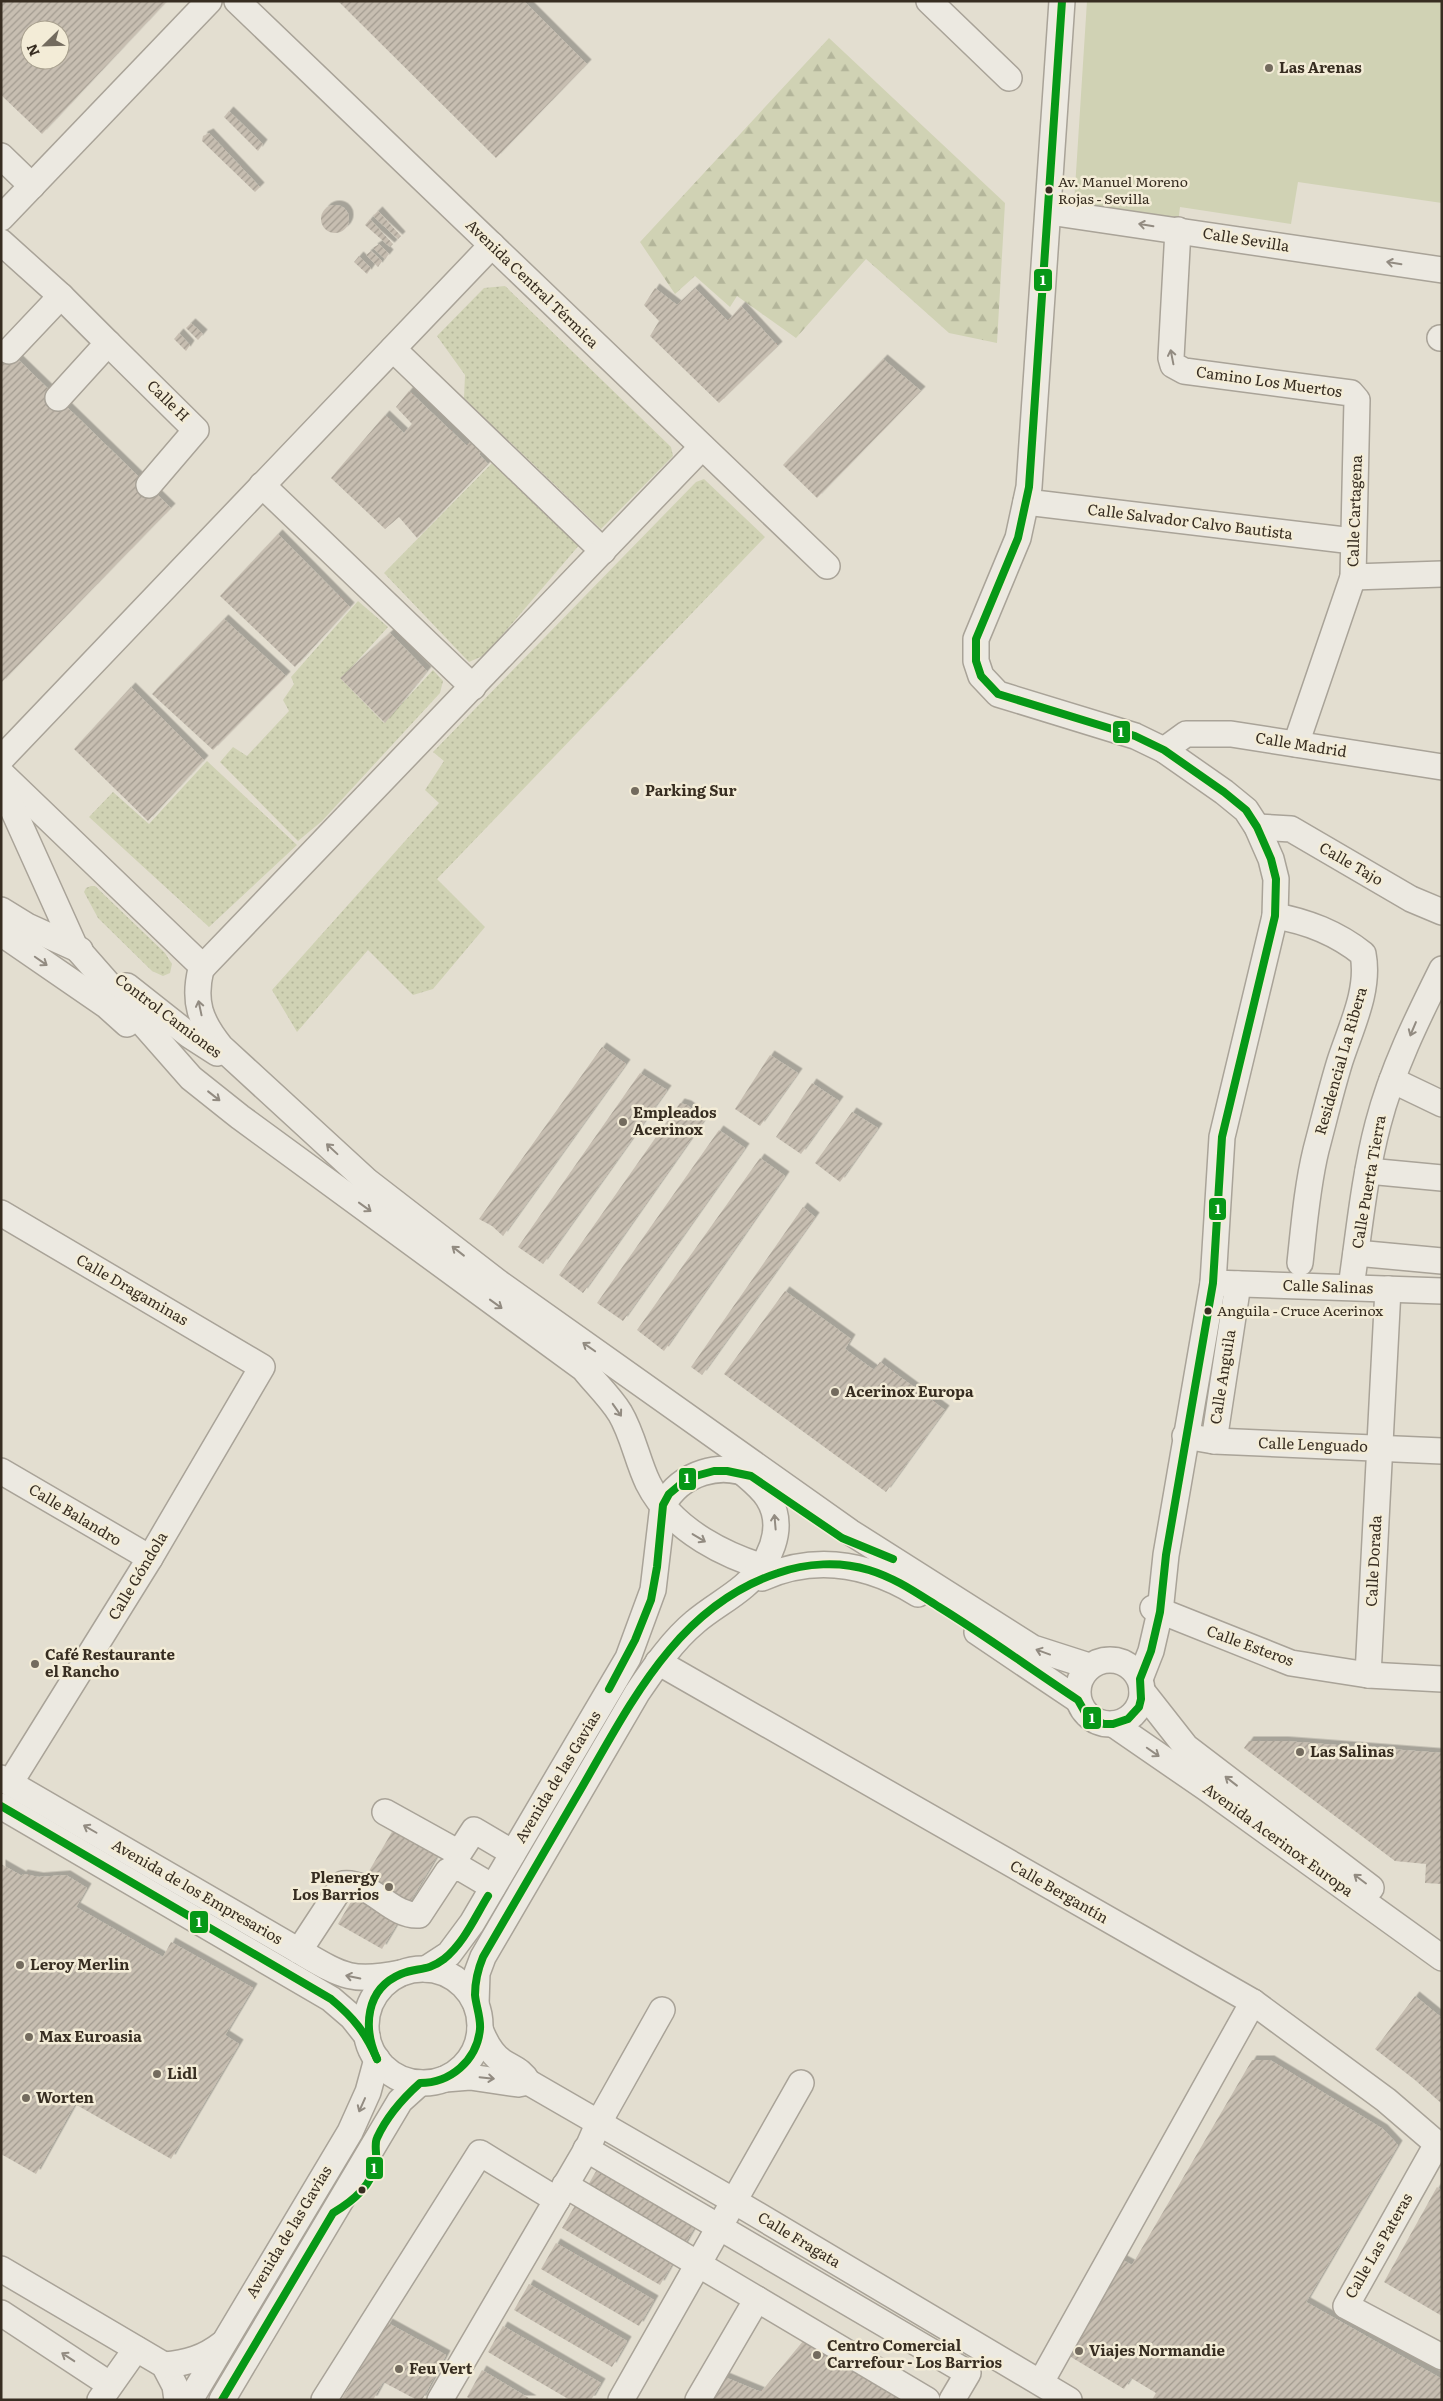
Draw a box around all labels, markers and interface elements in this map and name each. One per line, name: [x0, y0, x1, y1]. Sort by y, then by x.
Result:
north arrow: [20, 20, 70, 70]
text: N: [21, 41, 44, 60]
place label: Las Arenas: [1279, 55, 1362, 78]
marker: Las Arenas: [1263, 62, 1275, 74]
place label: Av. Manuel Moreno Rojas - Sevilla: [1058, 171, 1188, 208]
marker: Av. Manuel Moreno Rojas - Sevilla: [1044, 185, 1054, 195]
street label: Avenida Central Térmica: [461, 213, 606, 353]
one-way arrow: [1139, 220, 1155, 230]
street label: Calle Sevilla: [1201, 220, 1292, 257]
one-way arrow: [1386, 257, 1402, 267]
line badge: 1: [1033, 268, 1053, 292]
text: 1: [1040, 269, 1046, 289]
one-way arrow: [1167, 349, 1177, 365]
street label: Camino Los Muertos: [1195, 359, 1344, 402]
street label: Calle H: [142, 374, 196, 426]
street label: Calle Cartagena: [1340, 454, 1367, 567]
street label: Calle Salvador Calvo Bautista: [1086, 497, 1295, 545]
line badge: 1: [1112, 720, 1131, 744]
text: 1: [1118, 721, 1124, 741]
street label: Calle Madrid: [1254, 725, 1349, 762]
place label: Parking Sur: [645, 778, 737, 801]
marker: Parking Sur: [629, 785, 641, 797]
street label: Calle Tajo: [1316, 835, 1388, 890]
one-way arrow: [34, 956, 48, 966]
street label: Control Camiones: [111, 967, 227, 1063]
street label: Residencial La Ribera: [1307, 983, 1372, 1137]
one-way arrow: [195, 1001, 204, 1017]
one-way arrow: [1408, 1021, 1418, 1036]
one-way arrow: [207, 1091, 221, 1101]
place label: Empleados Acerinox: [633, 1100, 717, 1140]
street label: Calle Puerta Tierra: [1344, 1112, 1391, 1250]
marker: Empleados Acerinox: [617, 1116, 629, 1128]
one-way arrow: [325, 1143, 338, 1155]
line badge: 1: [1208, 1197, 1227, 1221]
text: 1: [1215, 1198, 1221, 1218]
one-way arrow: [358, 1202, 372, 1212]
one-way arrow: [451, 1246, 465, 1256]
street label: Calle Dragaminas: [72, 1247, 193, 1330]
street label: Calle Salinas: [1282, 1272, 1374, 1299]
one-way arrow: [489, 1298, 502, 1309]
place label: Anguila - Cruce Acerinox: [1217, 1300, 1383, 1320]
marker: Anguila - Cruce Acerinox: [1203, 1306, 1213, 1316]
street label: Calle Anguila: [1203, 1327, 1241, 1426]
one-way arrow: [582, 1342, 596, 1352]
place label: Acerinox Europa: [845, 1379, 974, 1402]
marker: Acerinox Europa: [829, 1386, 841, 1398]
one-way arrow: [612, 1403, 622, 1417]
street label: Calle Lenguado: [1258, 1430, 1369, 1457]
line badge: 1: [678, 1467, 697, 1491]
text: 1: [684, 1467, 690, 1487]
street label: Calle Balandro: [25, 1477, 127, 1551]
one-way arrow: [770, 1514, 779, 1530]
street label: Calle Dorada: [1359, 1514, 1386, 1607]
street label: Calle Góndola: [101, 1526, 173, 1624]
one-way arrow: [692, 1533, 706, 1543]
street label: Calle Esteros: [1204, 1618, 1298, 1671]
place label: Café Restaurante el Rancho: [45, 1642, 176, 1682]
one-way arrow: [1035, 1647, 1051, 1656]
marker: Café Restaurante el Rancho: [29, 1658, 41, 1670]
street label: Avenida de las Gavias: [508, 1705, 606, 1847]
line badge: 1: [1082, 1706, 1102, 1730]
text: 1: [1089, 1707, 1095, 1727]
place label: Las Salinas: [1310, 1739, 1395, 1762]
marker: Las Salinas: [1294, 1746, 1306, 1758]
one-way arrow: [1146, 1747, 1160, 1757]
street label: Avenida Acerinox Europa: [1199, 1776, 1359, 1902]
one-way arrow: [1225, 1776, 1238, 1787]
one-way arrow: [83, 1824, 97, 1834]
street label: Avenida de los Empresarios: [108, 1832, 288, 1949]
street label: Calle Bergantín: [1006, 1853, 1113, 1928]
place label: Plenergy Los Barrios: [292, 1865, 380, 1905]
one-way arrow: [1354, 1874, 1367, 1885]
marker: Plenergy Los Barrios: [383, 1881, 395, 1893]
line badge: 1: [189, 1910, 209, 1934]
text: 1: [196, 1911, 202, 1931]
place label: Leroy Merlin: [30, 1952, 130, 1975]
marker: Leroy Merlin: [14, 1959, 26, 1971]
one-way arrow: [346, 1972, 362, 1981]
place label: Max Euroasia: [39, 2024, 142, 2047]
marker: Max Euroasia: [23, 2031, 35, 2043]
place label: Lidl: [167, 2061, 198, 2084]
marker: Lidl: [151, 2068, 163, 2080]
one-way arrow: [479, 2073, 495, 2083]
place label: Worten: [36, 2085, 95, 2108]
marker: Worten: [20, 2092, 32, 2104]
one-way arrow: [356, 2098, 366, 2113]
line badge: 1: [365, 2156, 384, 2180]
text: 1: [371, 2157, 377, 2177]
street label: Avenida de las Gavias: [239, 2160, 337, 2302]
unlabelled marker: [357, 2185, 367, 2195]
street label: Calle Las Pateras: [1338, 2188, 1417, 2302]
street label: Calle Fragata: [754, 2205, 846, 2273]
place label: Centro Comercial Carrefour - Los Barrios: [827, 2333, 1003, 2373]
place label: Viajes Normandie: [1089, 2338, 1226, 2361]
marker: Viajes Normandie: [1073, 2345, 1085, 2357]
marker: Centro Comercial Carrefour - Los Barrios: [811, 2349, 823, 2361]
one-way arrow: [61, 2352, 75, 2362]
place label: Feu Vert: [409, 2356, 473, 2379]
marker: Feu Vert: [393, 2363, 405, 2375]

